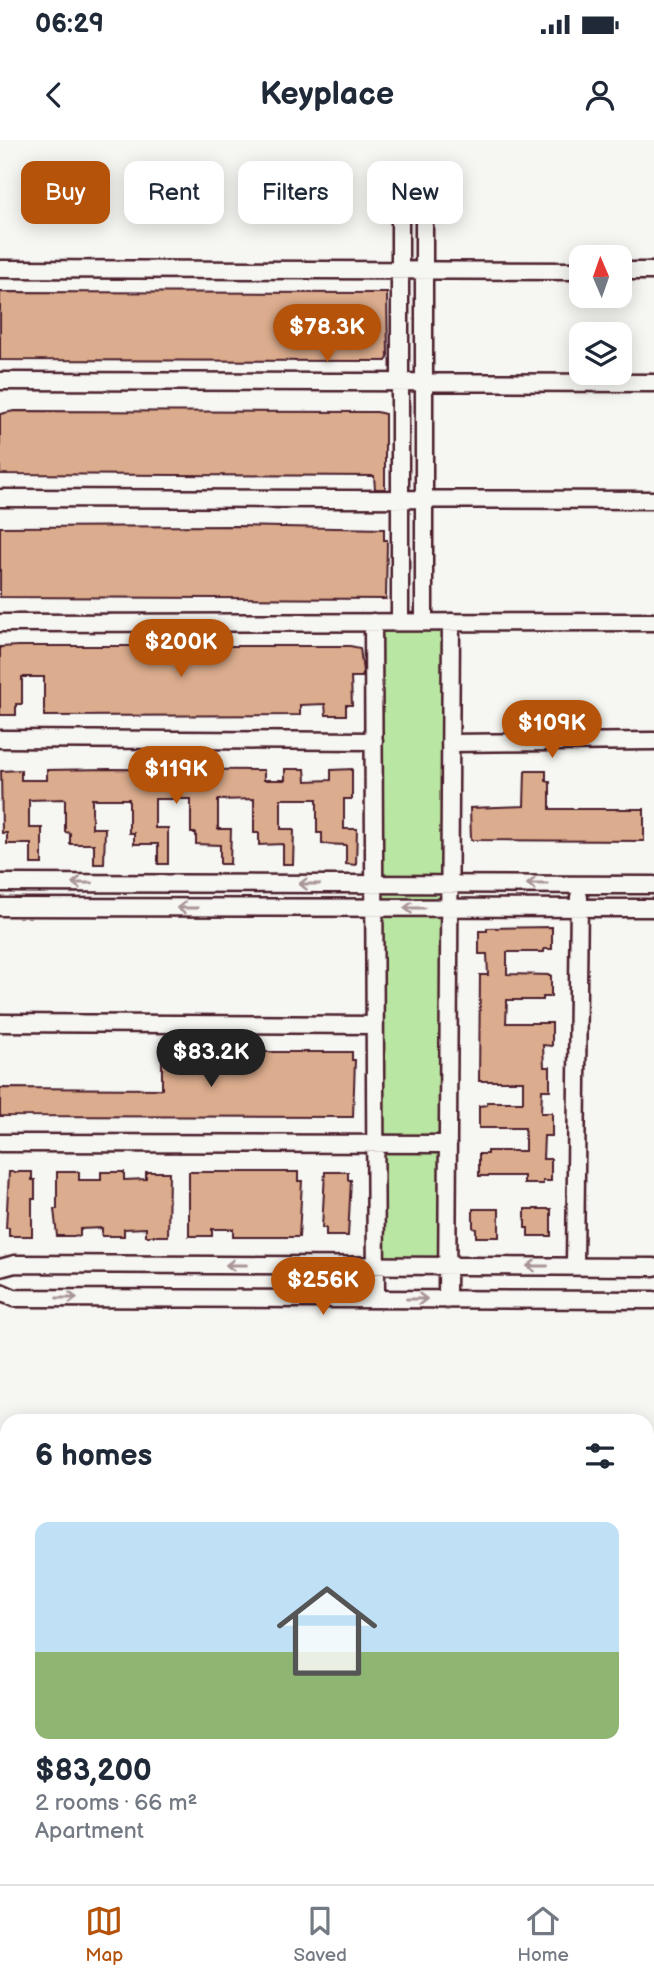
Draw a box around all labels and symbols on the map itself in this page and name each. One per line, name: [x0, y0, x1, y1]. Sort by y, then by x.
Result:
north arrow: [569, 245, 632, 308]
pin: $78.3K: [270, 304, 384, 364]
pin: $200K: [132, 620, 230, 679]
pin: $109K: [503, 700, 601, 760]
pin: $119K: [127, 746, 225, 806]
one-way arrow: [71, 876, 94, 890]
one-way arrow: [298, 877, 321, 891]
one-way arrow: [526, 877, 549, 891]
one-way arrow: [176, 901, 199, 915]
one-way arrow: [403, 901, 426, 915]
pin: $83.2K: [154, 1030, 268, 1089]
one-way arrow: [225, 1258, 248, 1272]
pin: $256K: [274, 1258, 372, 1317]
one-way arrow: [526, 1259, 549, 1273]
one-way arrow: [55, 1291, 78, 1305]
one-way arrow: [405, 1292, 428, 1306]

